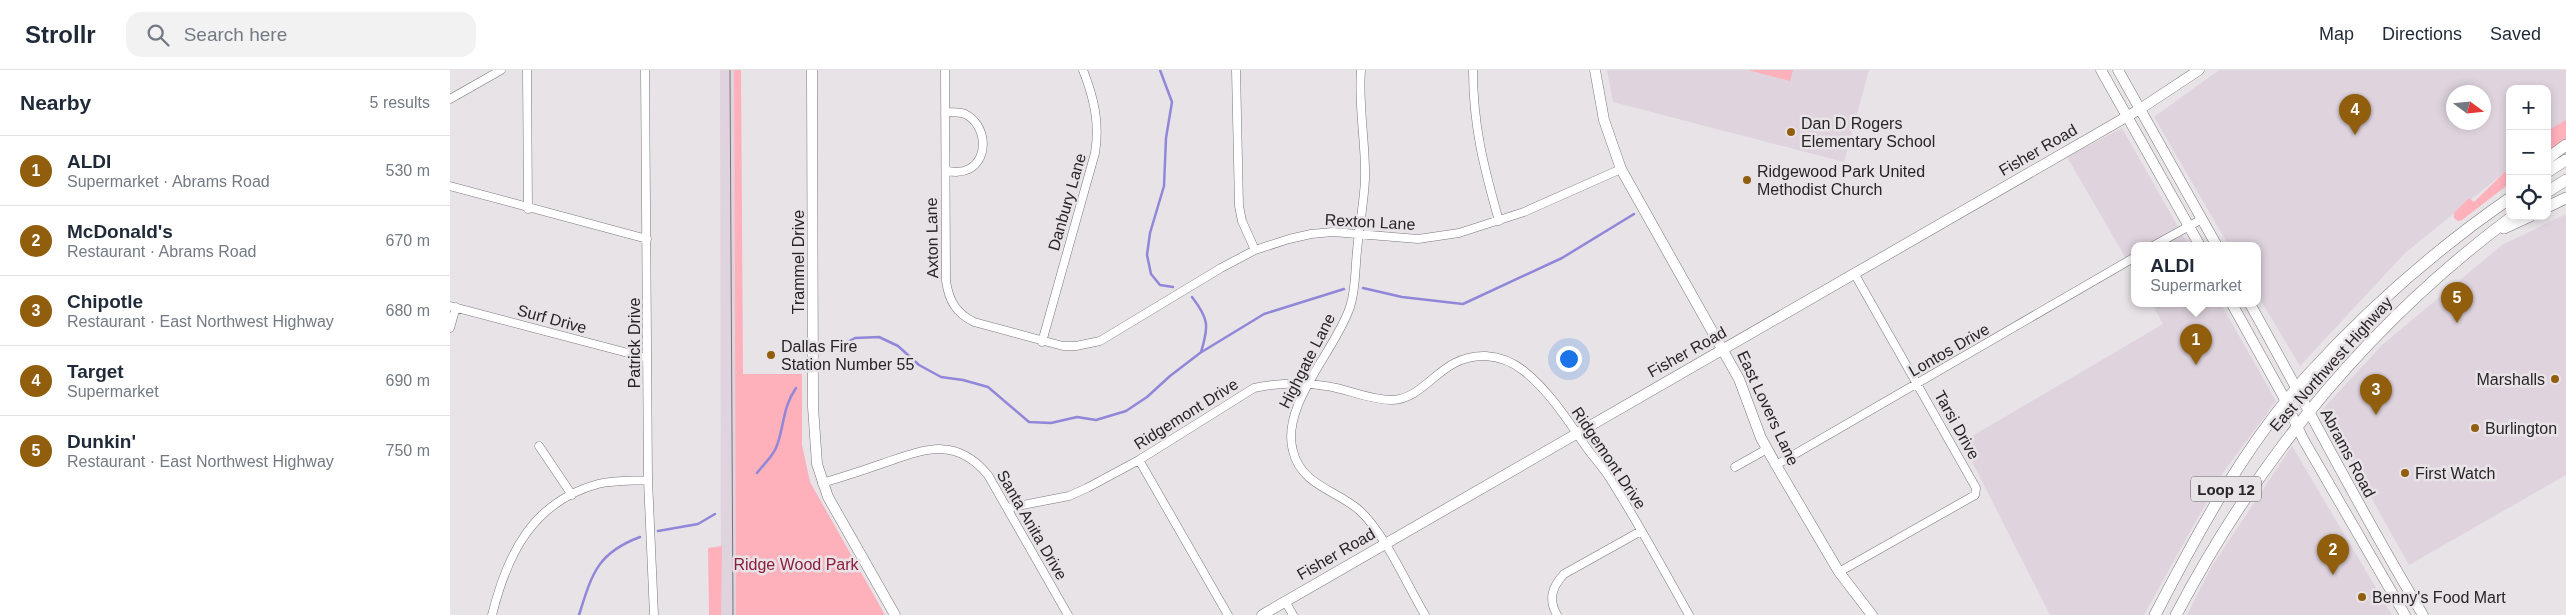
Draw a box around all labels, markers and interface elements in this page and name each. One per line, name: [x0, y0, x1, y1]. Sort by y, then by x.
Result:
search box: [126, 12, 476, 57]
text: Strollr: [25, 21, 96, 48]
icon: search: [144, 21, 172, 49]
text: Search here: [184, 24, 287, 45]
text: Map: [2319, 24, 2354, 44]
text: Directions: [2382, 24, 2462, 44]
text: Saved: [2490, 24, 2541, 44]
north arrow: [2446, 85, 2491, 130]
map controls: [2506, 85, 2551, 220]
button: +: [2506, 85, 2551, 130]
text: Nearby: [20, 91, 91, 114]
text: 5 results: [370, 94, 430, 111]
pin: 4: [2339, 94, 2371, 135]
place label: Dan D Rogers Elementary School: [1801, 115, 1935, 150]
street label: Fisher Road: [1996, 121, 2080, 179]
marker: Dan D Rogers Elementary School: [1785, 126, 1797, 138]
button: −: [2506, 130, 2551, 175]
text: ALDI: [67, 151, 111, 172]
street label: Danbury Lane: [1045, 151, 1089, 253]
text: 1: [32, 162, 40, 179]
text: 530 m: [386, 162, 430, 179]
place label: Ridgewood Park United Methodist Church: [1757, 163, 1925, 198]
text: Supermarket · Abrams Road: [67, 173, 270, 190]
marker: Ridgewood Park United Methodist Church: [1741, 174, 1753, 186]
button: locate: [2506, 175, 2551, 220]
street label: Axton Lane: [923, 197, 941, 279]
street label: Trammel Drive: [790, 210, 807, 314]
street label: Rexton Lane: [1324, 211, 1416, 233]
text: McDonald's: [67, 221, 173, 242]
text: 2: [32, 232, 40, 249]
text: 670 m: [386, 232, 430, 249]
popup: [2131, 242, 2261, 307]
text: Restaurant · Abrams Road: [67, 243, 256, 260]
text: ALDI: [2150, 255, 2195, 276]
text: Supermarket: [2150, 277, 2242, 294]
pin: 5: [2441, 282, 2473, 323]
text: Chipotle: [67, 291, 143, 312]
street label: East Northwest Highway: [2266, 294, 2396, 434]
street label: Patrick Drive: [626, 298, 643, 388]
text: 3: [32, 302, 40, 319]
text: 680 m: [386, 302, 430, 319]
street label: Surf Drive: [515, 302, 589, 336]
street label: Highgate Lane: [1276, 311, 1338, 411]
text: Restaurant · East Northwest Highway: [67, 313, 334, 330]
street label: Lontos Drive: [1906, 320, 1992, 380]
street label: Fisher Road: [1645, 323, 1729, 381]
pin: 1: [2180, 324, 2212, 365]
place label: Dallas Fire Station Number 55: [781, 338, 915, 373]
your location: [1556, 346, 1582, 372]
street label: East Lovers Lane: [1734, 348, 1802, 468]
marker: Dallas Fire Station Number 55: [765, 349, 777, 361]
text: Target: [67, 361, 124, 382]
place label: Marshalls: [2477, 371, 2545, 388]
text: 4: [32, 372, 40, 389]
text: 690 m: [386, 372, 430, 389]
marker: Marshalls: [2549, 373, 2561, 385]
pin: 3: [2360, 374, 2392, 415]
street label: Ridgemont Drive: [1131, 375, 1241, 453]
text: Supermarket: [67, 383, 159, 400]
street label: Tarsi Drive: [1931, 388, 1983, 462]
street label: Ridgemont Drive: [1569, 404, 1649, 512]
street label: Abrams Road: [2318, 406, 2378, 500]
place label: Burlington: [2485, 420, 2557, 437]
marker: Burlington: [2469, 422, 2481, 434]
text: Dunkin': [67, 431, 136, 452]
text: 5: [32, 442, 40, 459]
text: 750 m: [386, 442, 430, 459]
text: Restaurant · East Northwest Highway: [67, 453, 334, 470]
place label: First Watch: [2415, 465, 2495, 482]
street label: Santa Anita Drive: [994, 467, 1070, 583]
marker: First Watch: [2399, 467, 2411, 479]
road number: Loop 12: [2191, 476, 2261, 502]
street label: Fisher Road: [1294, 525, 1378, 583]
pin: 2: [2317, 534, 2349, 575]
park label: Ridge Wood Park: [733, 556, 860, 573]
place label: Benny's Food Mart: [2372, 589, 2506, 606]
marker: Benny's Food Mart: [2356, 591, 2368, 603]

